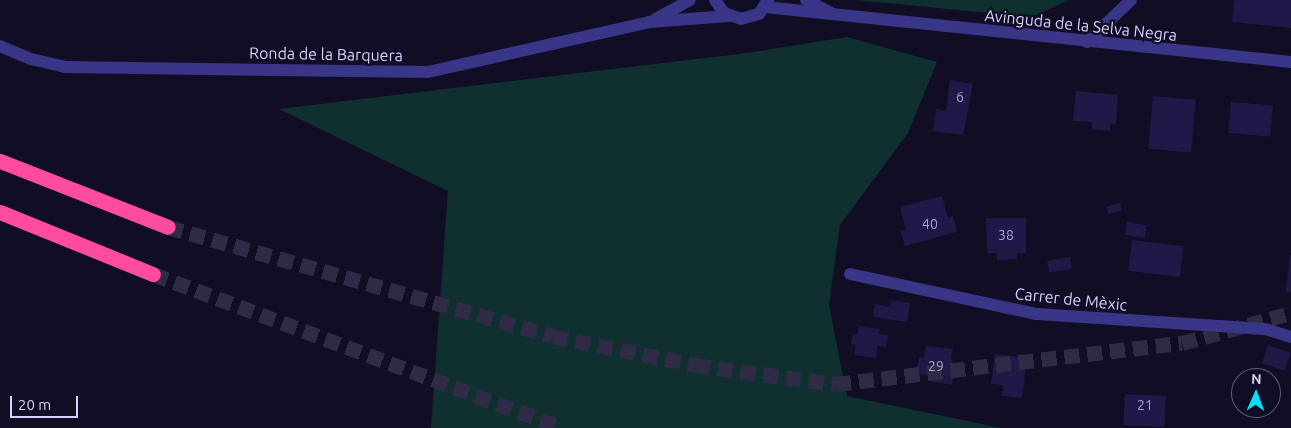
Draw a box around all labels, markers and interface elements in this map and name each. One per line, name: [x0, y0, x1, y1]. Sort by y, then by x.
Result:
street label: Avinguda de la Selva Negra: [984, 5, 1178, 45]
street label: Ronda de la Barquera: [249, 43, 403, 65]
house number: 6: [956, 89, 964, 105]
house number: 40: [922, 216, 938, 232]
house number: 38: [998, 227, 1014, 243]
street label: Carrer de Mèxic: [1014, 284, 1128, 314]
house number: 29: [928, 358, 944, 374]
north arrow: [1231, 368, 1281, 418]
text: N: [1251, 371, 1262, 387]
scale bar: [12, 386, 80, 418]
text: 20 m: [18, 396, 51, 413]
house number: 21: [1137, 397, 1153, 413]

